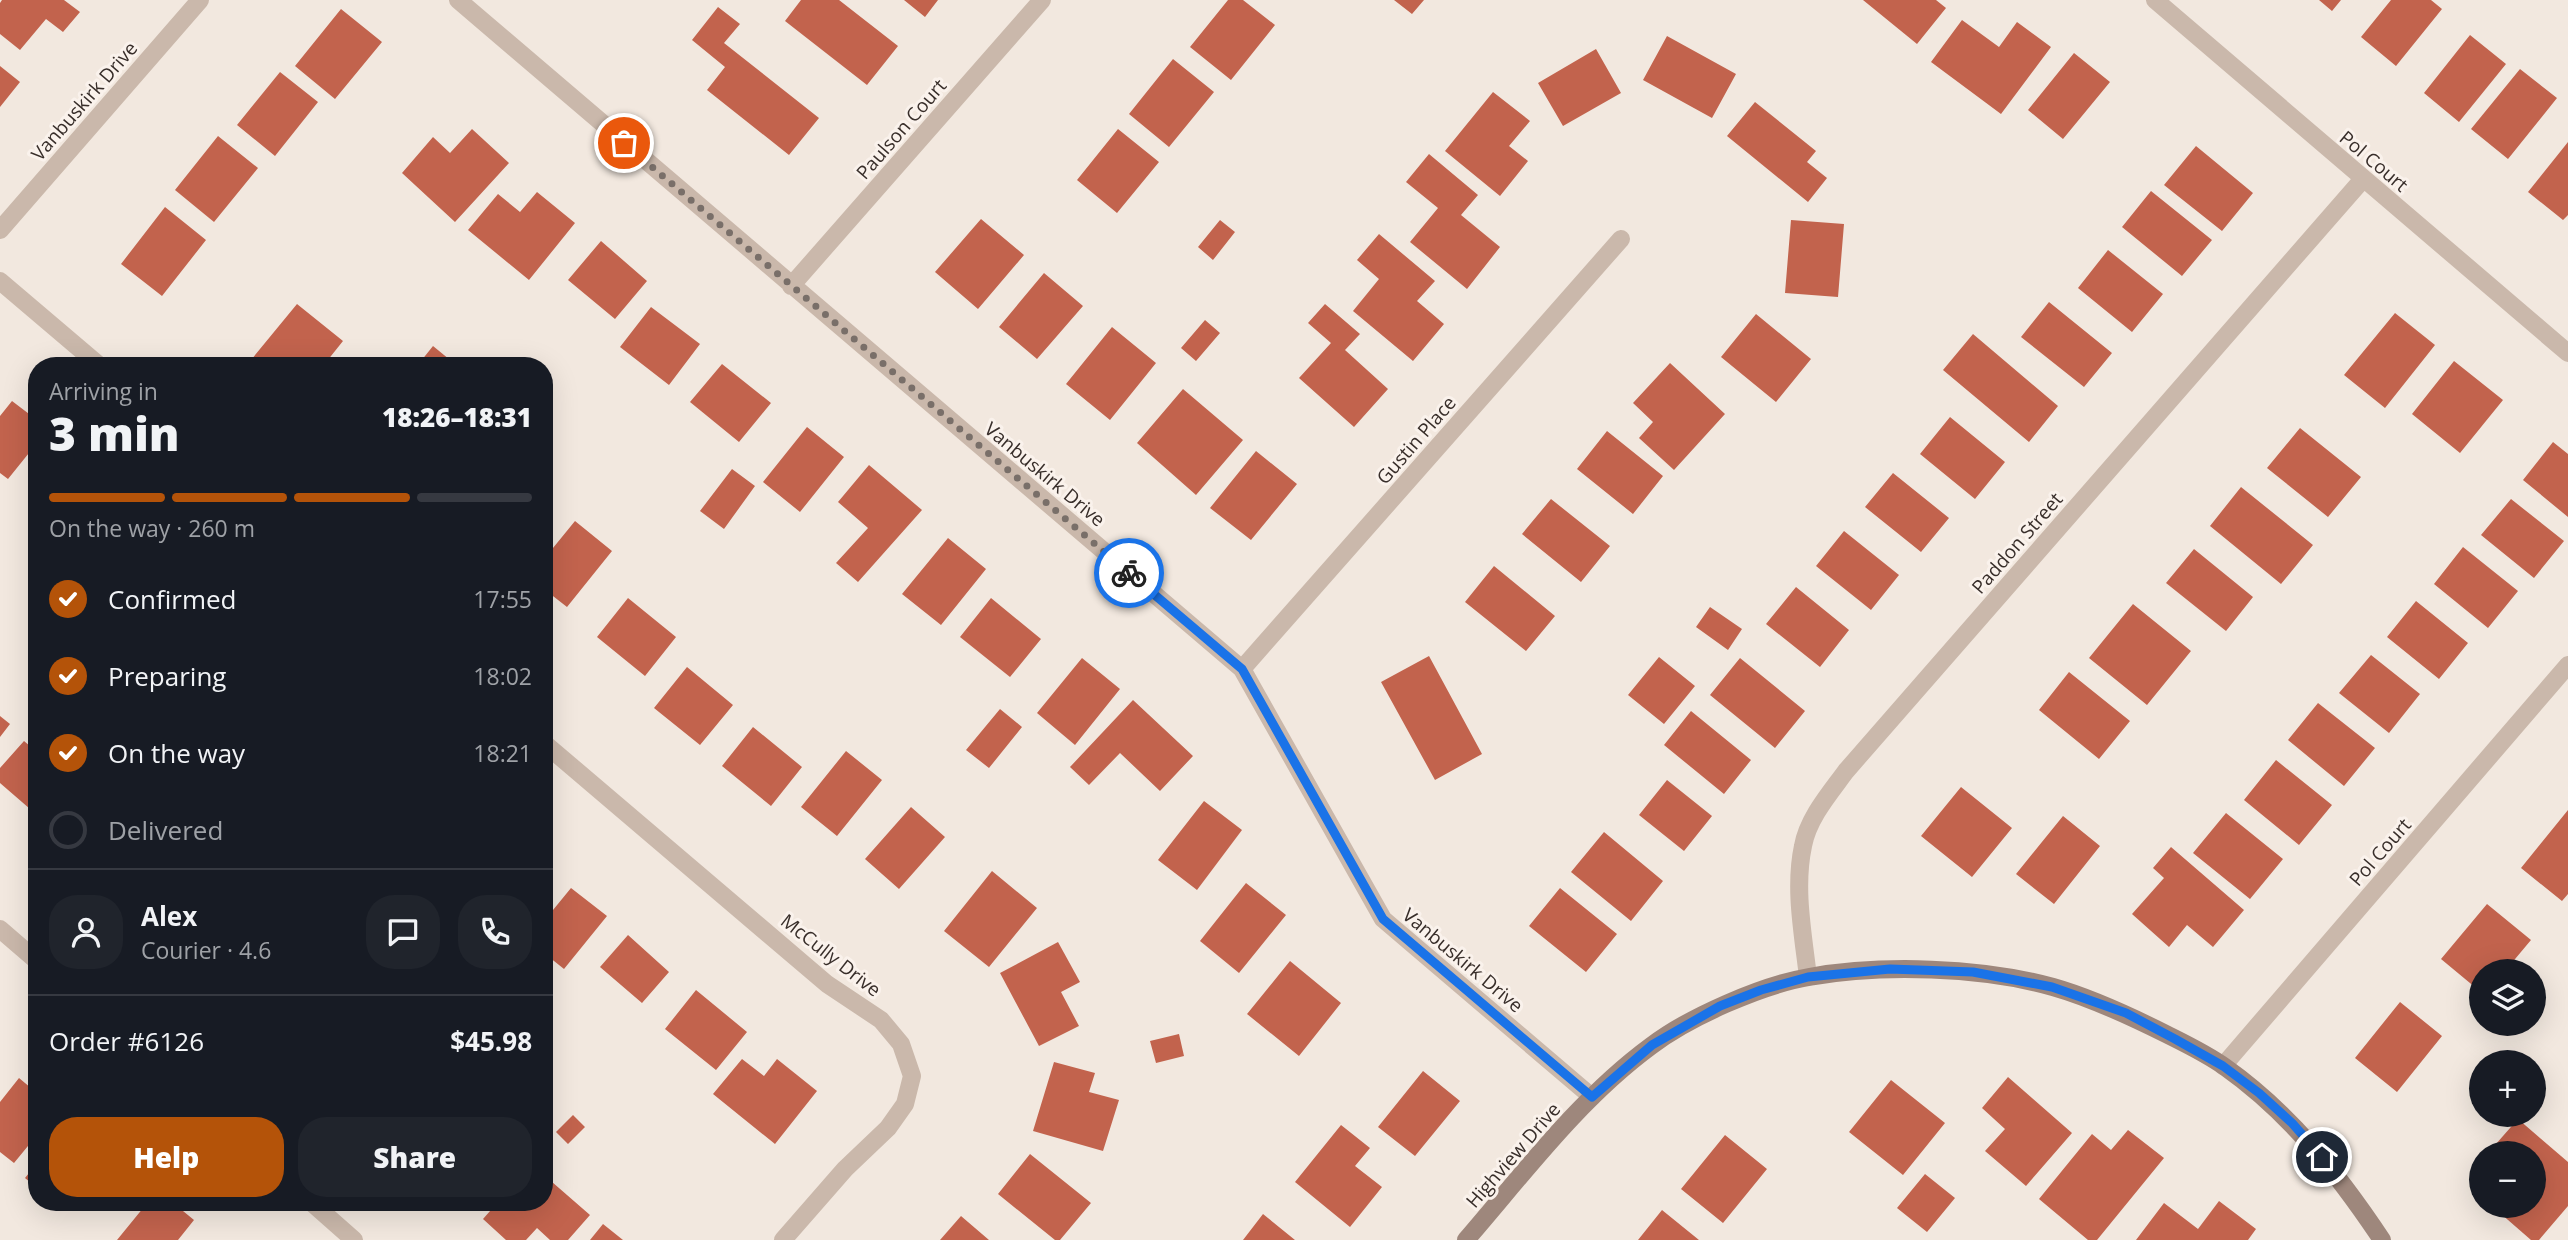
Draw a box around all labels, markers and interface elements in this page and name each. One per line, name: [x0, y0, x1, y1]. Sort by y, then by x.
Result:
street label: Vanbuskirk Drive: [25, 36, 143, 166]
street label: Paulson Court: [850, 73, 952, 185]
pin: [594, 113, 654, 173]
icon: bag: [605, 124, 643, 162]
street label: Pol Court: [2334, 125, 2414, 198]
text: Arriving in: [49, 375, 158, 407]
street label: Gustin Place: [1370, 390, 1462, 490]
text: 18:26–18:31: [382, 399, 532, 435]
text: 3 min: [49, 402, 180, 464]
street label: Vanbuskirk Drive: [979, 416, 1111, 532]
street label: Paddon Street: [1966, 487, 2068, 599]
text: On the way · 260 m: [49, 512, 255, 544]
courier: [1094, 538, 1164, 608]
icon: bike: [1110, 554, 1148, 592]
icon: check: [49, 580, 87, 618]
text: Confirmed: [108, 581, 236, 617]
text: 17:55: [473, 583, 532, 615]
icon: check: [49, 657, 87, 695]
text: Preparing: [108, 658, 226, 694]
text: 18:02: [473, 660, 532, 692]
icon: check: [49, 734, 87, 772]
text: On the way: [108, 735, 245, 771]
text: 18:21: [473, 737, 532, 769]
text: Delivered: [108, 812, 223, 848]
street label: Pol Court: [2343, 812, 2417, 892]
button: person: [49, 895, 123, 969]
button: chat: [366, 895, 440, 969]
button: phone: [458, 895, 532, 969]
text: Alex: [141, 898, 197, 934]
street label: Vanbuskirk Drive: [1397, 902, 1529, 1018]
street label: McCully Drive: [776, 908, 886, 1002]
text: Courier · 4.6: [141, 934, 271, 966]
map controls: [2469, 959, 2546, 1218]
button: layers: [2469, 959, 2546, 1036]
text: Order #6126: [49, 1023, 204, 1059]
text: $45.98: [450, 1023, 532, 1059]
button: +: [2469, 1050, 2546, 1127]
street label: Highview Drive: [1460, 1097, 1566, 1213]
button: Help: [49, 1117, 284, 1197]
button: Share: [298, 1117, 532, 1197]
pin: [2292, 1127, 2352, 1187]
icon: home: [2303, 1138, 2341, 1176]
button: −: [2469, 1141, 2546, 1218]

